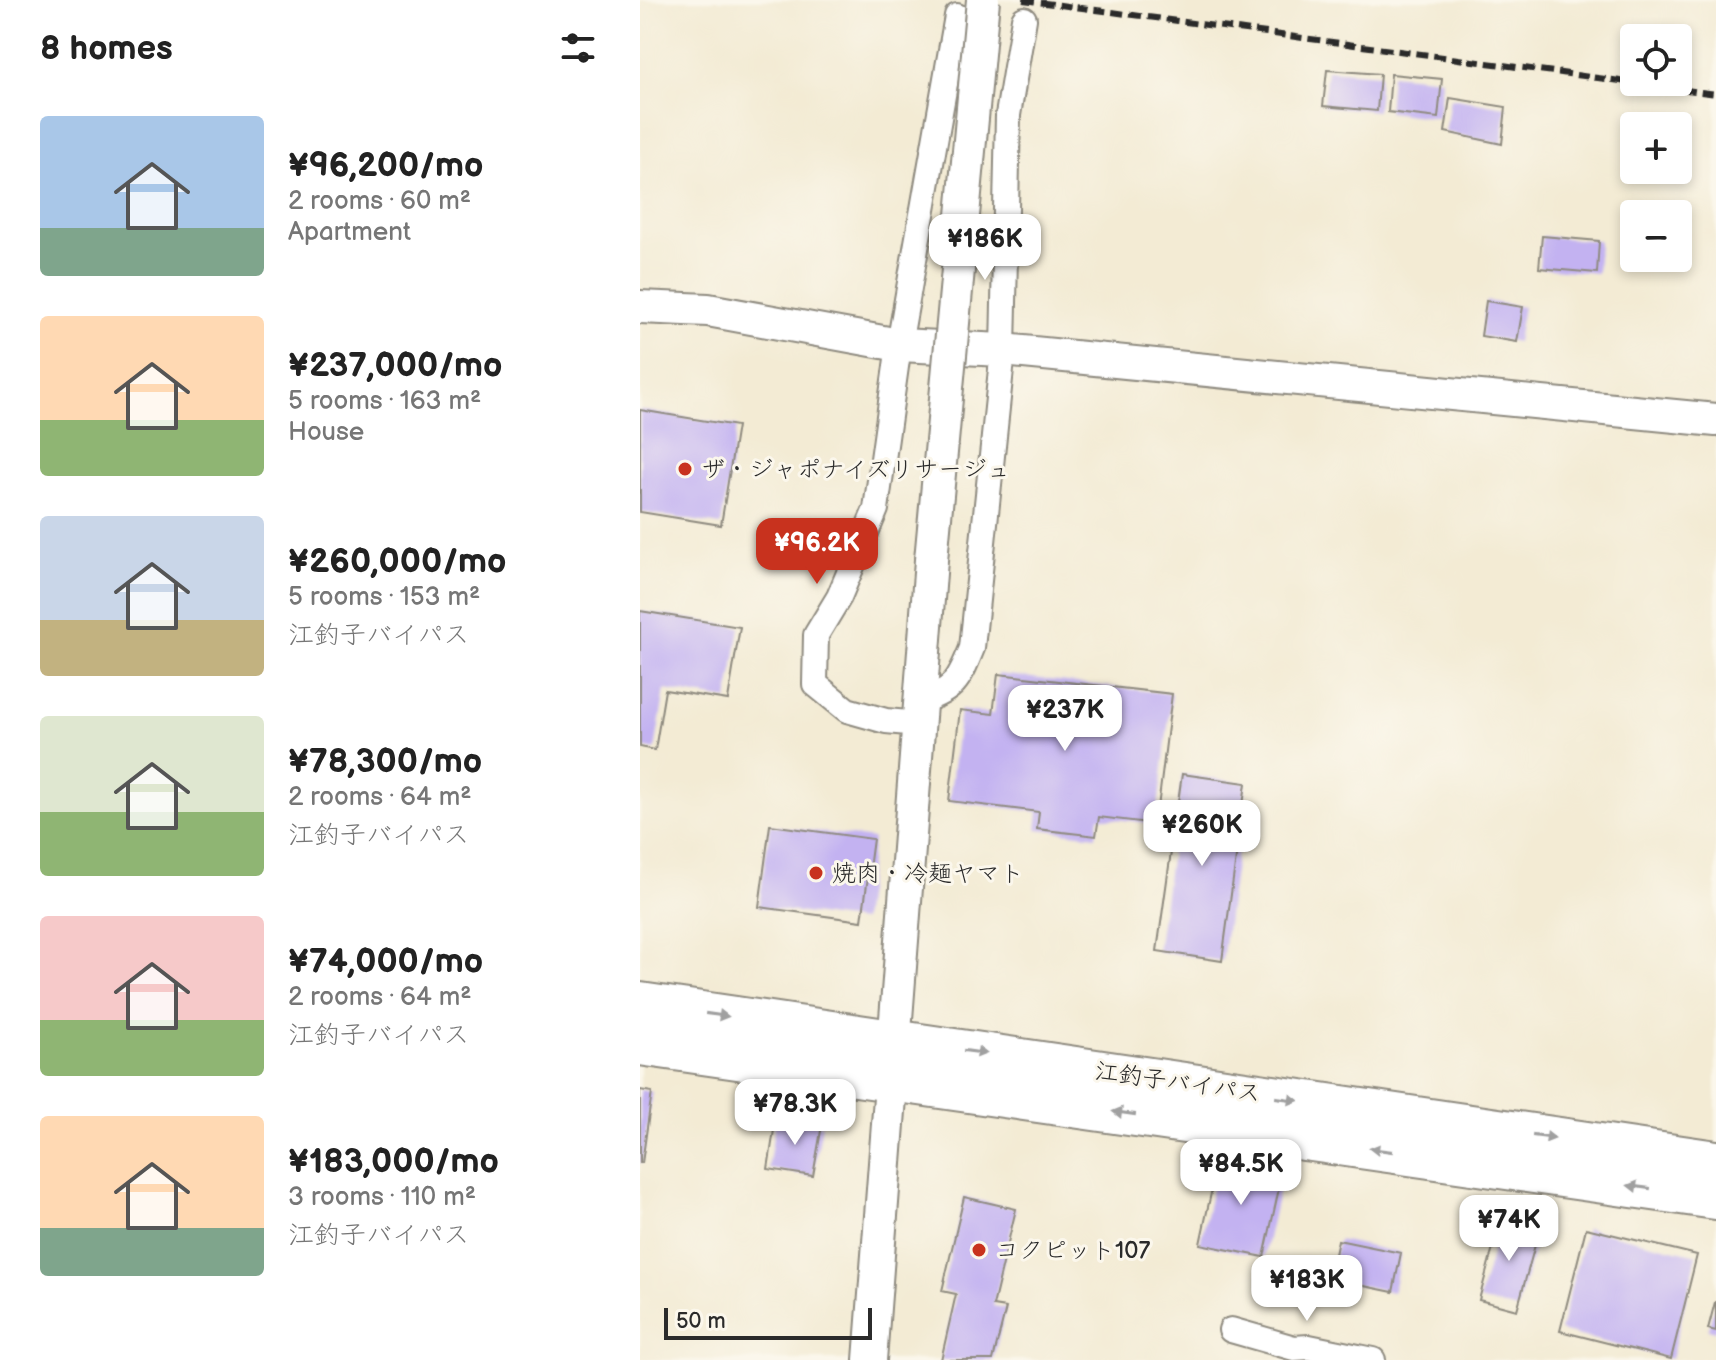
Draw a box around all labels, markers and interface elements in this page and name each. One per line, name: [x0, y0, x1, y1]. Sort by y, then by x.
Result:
map controls: [1620, 24, 1692, 272]
button: locate: [1620, 24, 1692, 96]
icon: filters: [556, 26, 600, 70]
text: 8 homes: [40, 28, 173, 69]
button: +: [1620, 112, 1692, 184]
text: ¥96,200/mo: [288, 145, 483, 186]
icon: home: [104, 148, 200, 244]
text: 2 rooms · 60 m²: [288, 186, 471, 217]
button: −: [1620, 200, 1692, 272]
pin: ¥186K: [929, 214, 1041, 282]
text: Apartment: [288, 217, 411, 248]
text: ¥186K: [947, 224, 1023, 255]
text: ¥237,000/mo: [288, 345, 502, 386]
icon: home: [104, 348, 200, 444]
text: 5 rooms · 163 m²: [288, 386, 481, 417]
text: House: [288, 417, 364, 448]
place label: ザ・ジャポナイズリサージュ: [701, 455, 1011, 484]
marker: ザ・ジャポナイズリサージュ: [676, 460, 694, 478]
pin: ¥96.2K: [752, 518, 882, 586]
text: ¥96.2K: [774, 528, 860, 559]
text: ¥260,000/mo: [288, 541, 506, 582]
icon: home: [104, 548, 200, 644]
text: 5 rooms · 153 m²: [288, 582, 480, 613]
text: 江釣子バイパス: [288, 620, 469, 651]
pin: ¥237K: [1009, 685, 1121, 753]
text: ¥237K: [1026, 695, 1104, 726]
text: ¥78,300/mo: [288, 741, 482, 782]
icon: home: [104, 748, 200, 844]
text: 2 rooms · 64 m²: [288, 782, 472, 813]
pin: ¥260K: [1146, 800, 1258, 868]
text: ¥260K: [1161, 810, 1243, 841]
text: 江釣子バイパス: [288, 820, 469, 851]
place label: 焼肉・冷麺ヤマト: [832, 859, 1024, 888]
marker: 焼肉・冷麺ヤマト: [807, 864, 825, 882]
text: ¥74,000/mo: [288, 941, 483, 982]
icon: home: [104, 948, 200, 1044]
text: 2 rooms · 64 m²: [288, 982, 472, 1013]
one-way arrow: [705, 1009, 730, 1022]
text: 江釣子バイパス: [288, 1020, 469, 1051]
one-way arrow: [962, 1046, 987, 1059]
street label: 江釣子バイパス: [1093, 1056, 1263, 1109]
pin: ¥78.3K: [730, 1079, 860, 1147]
text: ¥78.3K: [753, 1089, 837, 1120]
one-way arrow: [1275, 1093, 1300, 1105]
one-way arrow: [1111, 1106, 1136, 1119]
one-way arrow: [1532, 1131, 1557, 1144]
pin: ¥84.5K: [1176, 1139, 1306, 1207]
text: ¥183,000/mo: [288, 1141, 499, 1182]
one-way arrow: [1369, 1143, 1394, 1156]
icon: home: [104, 1148, 200, 1244]
text: ¥84.5K: [1198, 1149, 1284, 1180]
one-way arrow: [1626, 1180, 1651, 1193]
text: 3 rooms · 110 m²: [288, 1182, 476, 1213]
pin: ¥74K: [1462, 1195, 1556, 1263]
text: ¥74K: [1477, 1205, 1541, 1236]
text: 江釣子バイパス: [288, 1220, 469, 1251]
place label: コクピット107: [995, 1236, 1150, 1265]
marker: コクピット107: [970, 1241, 988, 1259]
pin: ¥183K: [1251, 1255, 1363, 1323]
text: ¥183K: [1269, 1265, 1345, 1296]
scale bar: [664, 1304, 872, 1340]
text: 50 m: [676, 1308, 726, 1335]

